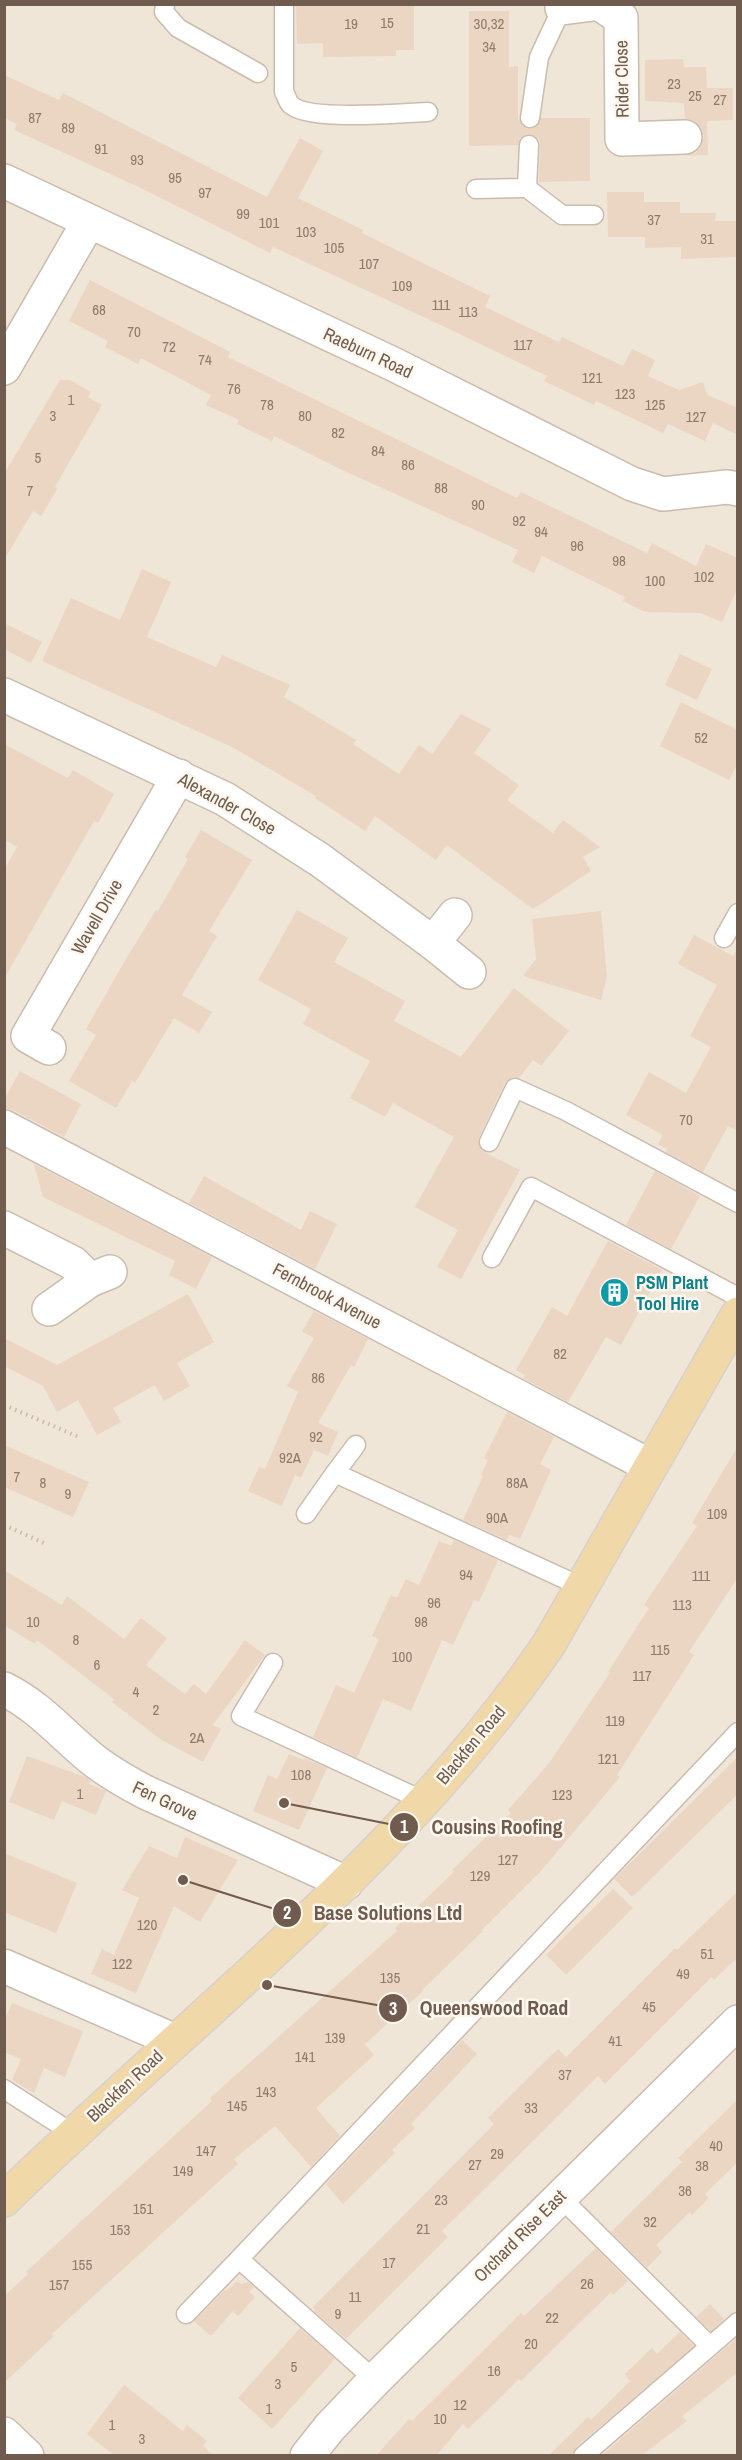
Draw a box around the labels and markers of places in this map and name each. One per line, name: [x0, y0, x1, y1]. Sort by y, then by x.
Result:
place label: PSM Plant Tool Hire: [636, 1270, 708, 1316]
building icon: PSM Plant Tool Hire: [599, 1277, 631, 1309]
callout: Cousins Roofing: [389, 1808, 575, 1846]
callout: Base Solutions Ltd: [272, 1894, 474, 1932]
callout: Queenswood Road: [378, 1989, 580, 2027]

